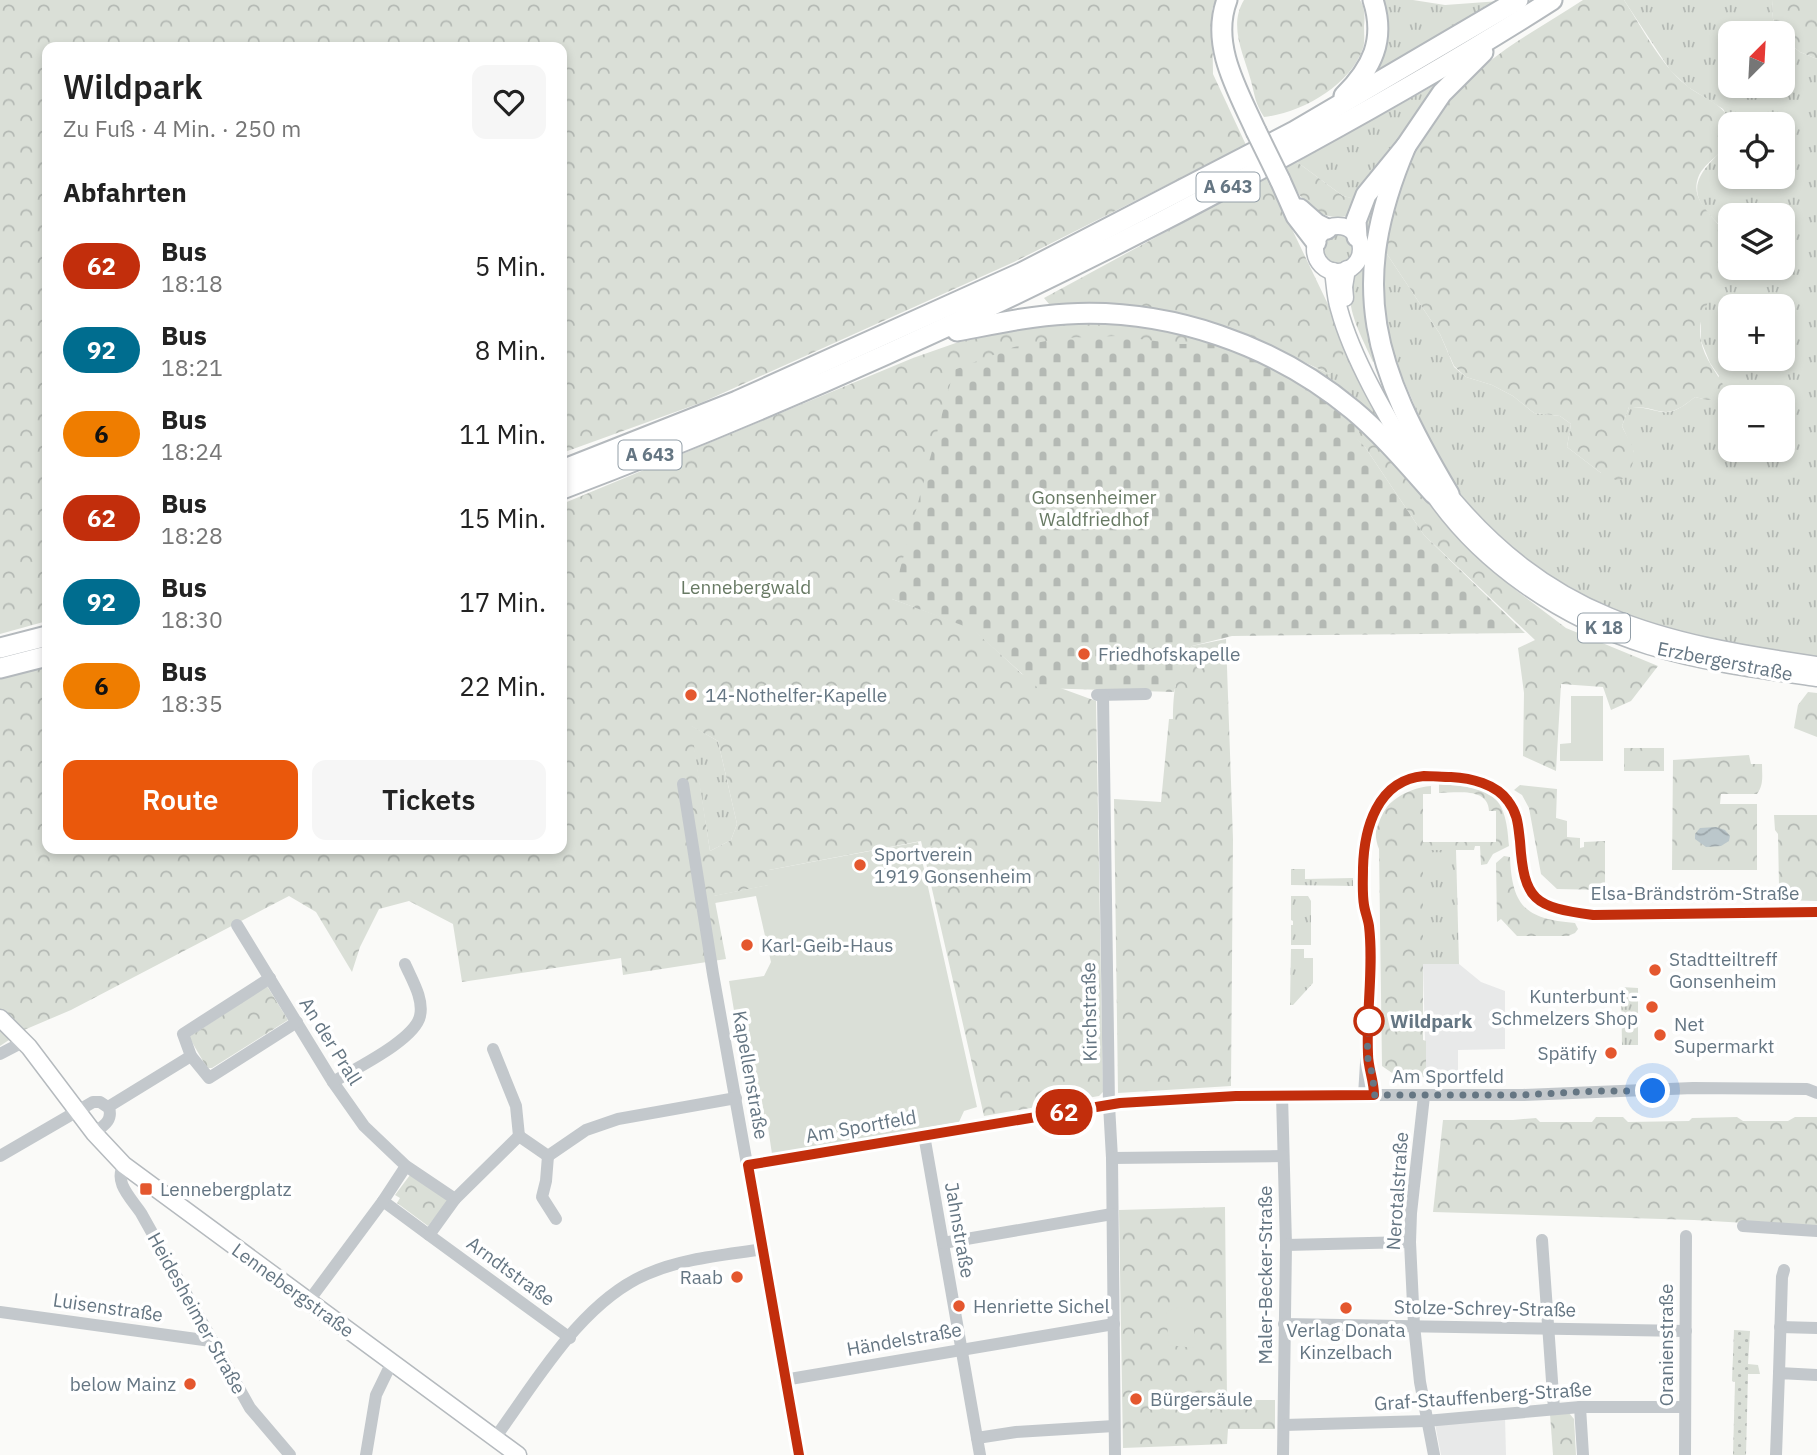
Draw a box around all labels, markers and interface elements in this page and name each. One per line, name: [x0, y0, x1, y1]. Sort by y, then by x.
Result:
north arrow: [1718, 21, 1796, 98]
map controls: [1718, 21, 1795, 462]
text: Wildpark: [63, 65, 203, 108]
button: heart: [472, 65, 546, 139]
button: locate: [1718, 112, 1795, 189]
text: Zu Fuß · 4 Min. · 250 m: [63, 113, 301, 143]
road number: A 643: [1196, 172, 1260, 202]
text: Abfahrten: [63, 175, 187, 209]
button: layers: [1718, 203, 1795, 280]
text: Bus: [161, 234, 207, 268]
text: 5 Min.: [475, 249, 546, 283]
text: 62: [87, 250, 116, 282]
text: 18:18: [161, 268, 223, 298]
button: +: [1718, 294, 1795, 371]
text: Bus: [161, 318, 207, 352]
text: 8 Min.: [475, 333, 546, 367]
text: 92: [87, 334, 116, 366]
text: 18:21: [161, 352, 223, 382]
button: −: [1718, 385, 1795, 462]
text: Bus: [161, 402, 207, 436]
text: 11 Min.: [459, 417, 546, 451]
text: 6: [94, 418, 109, 450]
text: 18:24: [161, 436, 223, 466]
road number: A 643: [618, 440, 682, 470]
park label: Gonsenheimer Waldfriedhof: [1031, 485, 1157, 531]
text: Bus: [161, 486, 207, 520]
text: 15 Min.: [459, 501, 546, 535]
text: 62: [87, 502, 116, 534]
text: 18:28: [161, 520, 223, 550]
text: Bus: [161, 570, 207, 604]
park label: Lennebergwald: [681, 575, 811, 599]
text: 17 Min.: [459, 585, 546, 619]
text: 92: [87, 586, 116, 618]
text: 18:30: [161, 604, 223, 634]
road number: K 18: [1578, 614, 1630, 642]
street label: Erzbergerstraße: [1655, 636, 1795, 686]
place label: Friedhofskapelle: [1098, 642, 1240, 666]
marker: Friedhofskapelle: [1076, 646, 1092, 662]
text: Bus: [161, 654, 207, 688]
text: 22 Min.: [459, 669, 546, 703]
text: 6: [94, 670, 109, 702]
place label: 14-Nothelfer-Kapelle: [705, 683, 887, 707]
marker: 14-Nothelfer-Kapelle: [683, 687, 699, 703]
text: 18:35: [161, 688, 223, 718]
button: Route: [63, 760, 298, 840]
button: Tickets: [312, 760, 546, 840]
place label: Sportverein 1919 Gonsenheim: [874, 842, 1032, 888]
marker: Sportverein 1919 Gonsenheim: [852, 857, 868, 873]
street label: Elsa-Brändström-Straße: [1591, 881, 1799, 905]
place label: Karl-Geib-Haus: [761, 933, 894, 957]
marker: Karl-Geib-Haus: [739, 937, 755, 953]
place label: Stadtteiltreff Gonsenheim: [1669, 947, 1778, 993]
street label: Kirchstraße: [1076, 962, 1102, 1062]
marker: Stadtteiltreff Gonsenheim: [1647, 962, 1663, 978]
place label: Kunterbunt - Schmelzers Shop: [1491, 984, 1638, 1030]
street label: An der Prall: [295, 993, 367, 1089]
marker: Kunterbunt - Schmelzers Shop: [1644, 999, 1660, 1015]
marker: Wildpark: [1354, 1006, 1384, 1036]
street label: Kapellenstraße: [728, 1009, 774, 1141]
place label: Wildpark: [1390, 1009, 1472, 1033]
place label: Net Supermarkt: [1674, 1012, 1774, 1058]
marker: Net Supermarkt: [1652, 1027, 1668, 1043]
place label: Spätify: [1538, 1041, 1598, 1065]
marker: Spätify: [1603, 1045, 1619, 1061]
street label: Am Sportfeld: [1392, 1064, 1504, 1088]
your location: [1635, 1073, 1670, 1108]
line badge: 62: [1032, 1089, 1096, 1135]
text: 62: [1050, 1096, 1078, 1128]
street label: Am Sportfeld: [804, 1104, 918, 1148]
street label: Nerotalstraße: [1381, 1131, 1413, 1251]
place label: Lennebergplatz: [160, 1177, 292, 1201]
street label: Jahnstraße: [940, 1180, 980, 1280]
marker: Lennebergplatz: [138, 1181, 154, 1197]
street label: Maler-Becker-Straße: [1253, 1186, 1277, 1365]
street label: Heidesheimer Straße: [143, 1228, 251, 1398]
street label: Arndtstraße: [462, 1231, 560, 1311]
street label: Lennebergstraße: [227, 1238, 359, 1342]
place label: Raab: [680, 1265, 723, 1289]
marker: Raab: [729, 1269, 745, 1285]
street label: Oranienstraße: [1654, 1284, 1678, 1406]
street label: Luisenstraße: [51, 1287, 165, 1327]
place label: Henriette Sichel: [973, 1294, 1110, 1318]
street label: Stolze-Schrey-Straße: [1394, 1294, 1576, 1322]
marker: Henriette Sichel: [951, 1298, 967, 1314]
marker: Verlag Donata Kinzelbach: [1338, 1300, 1354, 1316]
street label: Händelstraße: [845, 1317, 963, 1361]
place label: Verlag Donata Kinzelbach: [1286, 1318, 1406, 1364]
place label: below Mainz: [70, 1372, 176, 1396]
marker: below Mainz: [182, 1376, 198, 1392]
street label: Graf-Stauffenberg-Straße: [1373, 1376, 1593, 1416]
place label: Bürgersäule: [1150, 1387, 1253, 1411]
marker: Bürgersäule: [1128, 1391, 1144, 1407]

